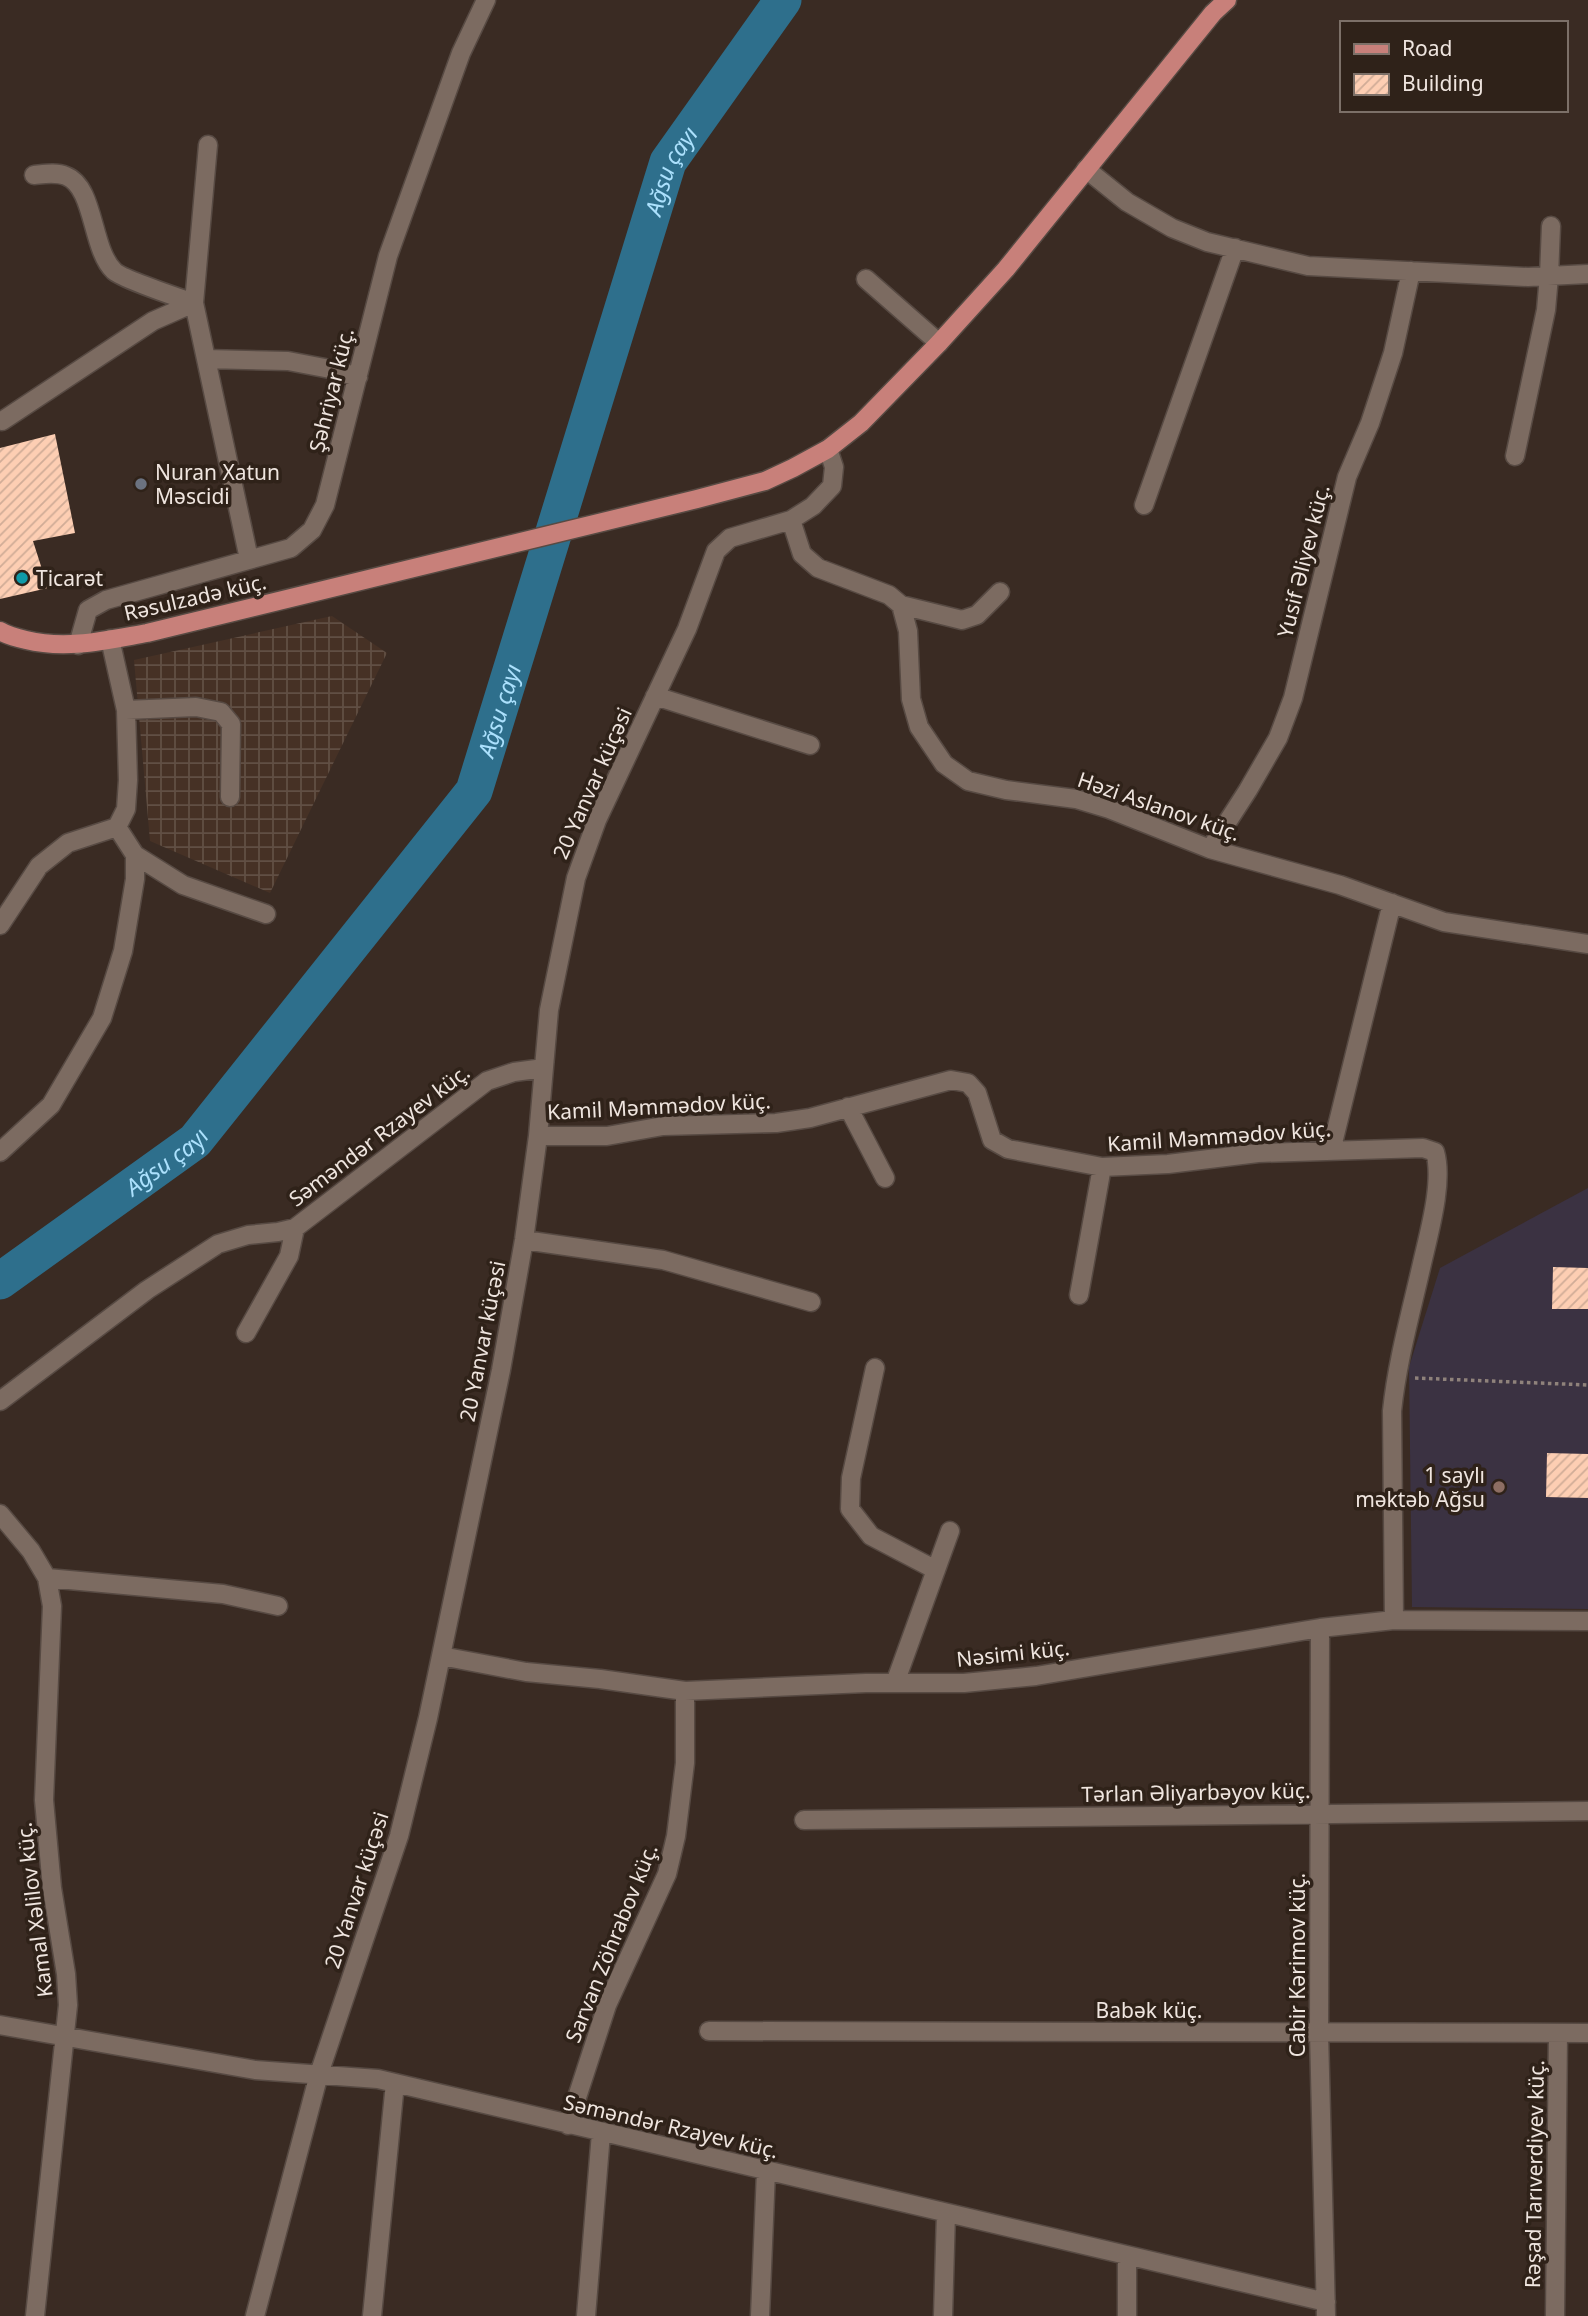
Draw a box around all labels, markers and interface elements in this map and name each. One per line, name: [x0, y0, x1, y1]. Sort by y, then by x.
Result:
legend: [1340, 21, 1567, 112]
text: Road: [1402, 34, 1452, 62]
text: Building: [1402, 69, 1484, 97]
water label: Ağsu çayı: [636, 119, 705, 221]
street label: Şəhriyar küç.: [302, 325, 360, 455]
place label: Nuran Xatun Məscidi: [155, 458, 280, 510]
marker: Nuran Xatun Məscidi: [133, 476, 149, 492]
street label: Yusif Əliyev küç.: [1270, 481, 1336, 641]
place label: Ticarət: [36, 564, 103, 592]
street label: Rəsulzadə küç.: [121, 567, 269, 627]
marker: Ticarət: [14, 570, 30, 586]
water label: Ağsu çayı: [469, 660, 528, 763]
street label: 20 Yanvar küçəsi: [546, 703, 638, 863]
street label: Həzi Aslanov küç.: [1074, 765, 1244, 847]
street label: Səməndər Rzayev küç.: [283, 1058, 475, 1212]
street label: Kamil Məmmədov küç.: [546, 1086, 772, 1126]
street label: Kamil Məmmədov küç.: [1106, 1114, 1332, 1158]
water label: Ağsu çayı: [117, 1121, 216, 1204]
street label: 20 Yanvar küçəsi: [453, 1258, 511, 1424]
place label: 1 saylı məktəb Ağsu: [1355, 1461, 1485, 1513]
marker: 1 saylı məktəb Ağsu: [1491, 1479, 1507, 1495]
street label: Nəsimi küç.: [955, 1633, 1071, 1673]
street label: Tərlan Əliyarbəyov küç.: [1081, 1776, 1311, 1808]
street label: 20 Yanvar küçəsi: [317, 1808, 395, 1972]
street label: Kamal Xəlilov küç.: [9, 1821, 59, 1999]
street label: Sarvan Zöhrabov küç.: [558, 1840, 664, 2046]
street label: Cabir Kərimov küç.: [1283, 1873, 1311, 2057]
street label: Babək küç.: [1096, 1996, 1202, 2024]
street label: Rəşad Tarıverdiyev küç.: [1518, 2060, 1550, 2288]
street label: Səməndər Rzayev küç.: [561, 2088, 781, 2164]

